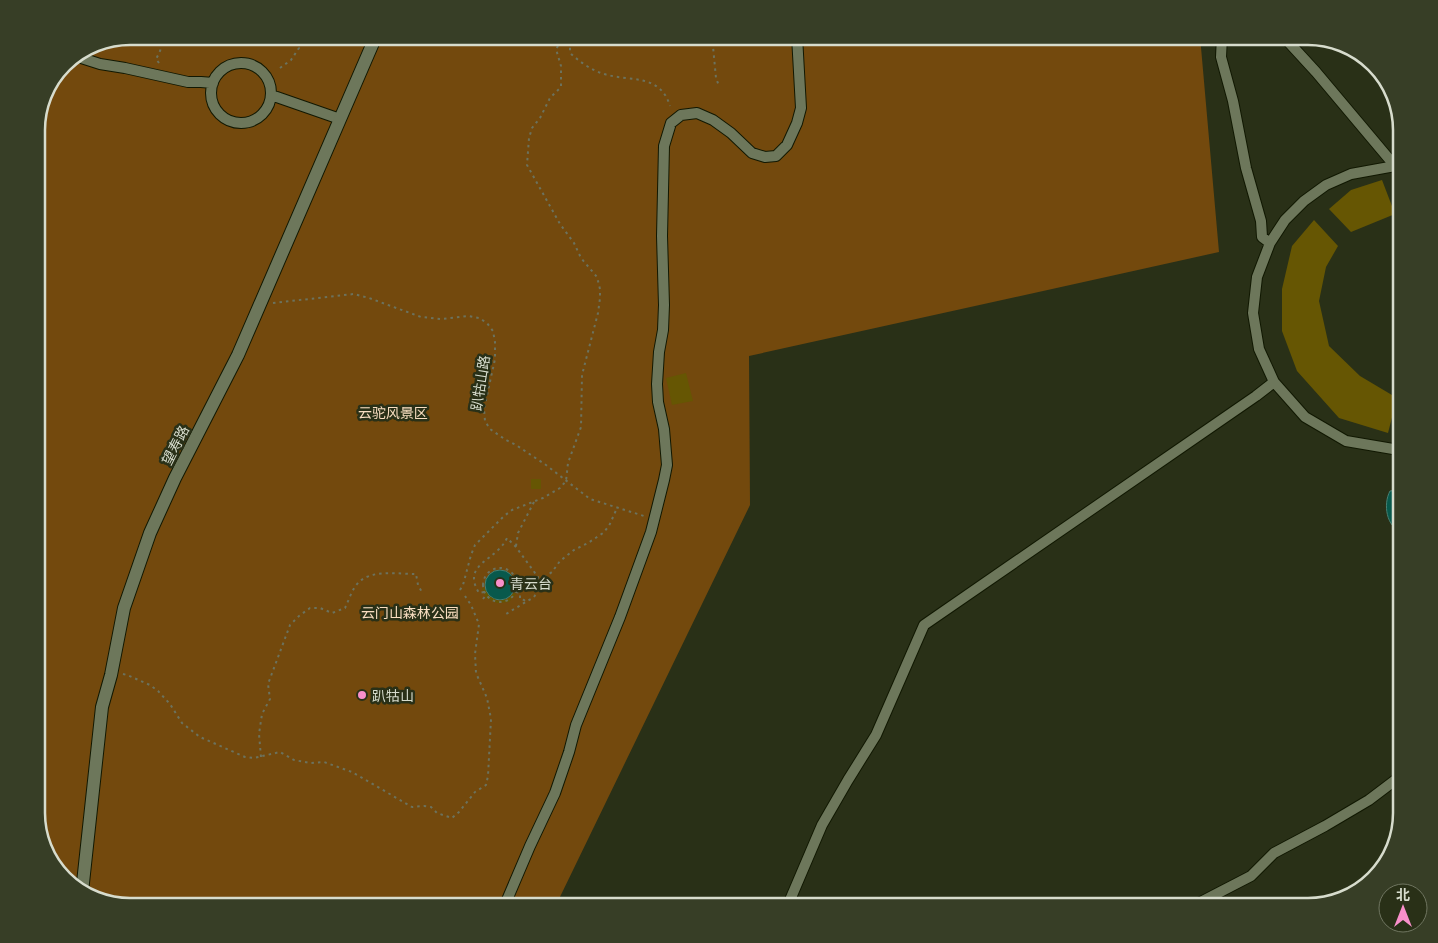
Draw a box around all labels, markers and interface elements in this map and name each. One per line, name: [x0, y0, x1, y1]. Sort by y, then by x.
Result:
street label: 趴牯山路: [465, 354, 495, 412]
park label: 云驼风景区: [358, 402, 428, 423]
street label: 望寿路: [156, 422, 194, 468]
place label: 青云台: [510, 573, 552, 594]
marker: 青云台: [494, 577, 506, 589]
park label: 云门山森林公园: [361, 602, 459, 623]
place label: 趴牯山: [372, 685, 414, 706]
marker: 趴牯山: [356, 689, 368, 701]
north arrow: [1378, 883, 1428, 933]
text: 北: [1396, 884, 1410, 905]

